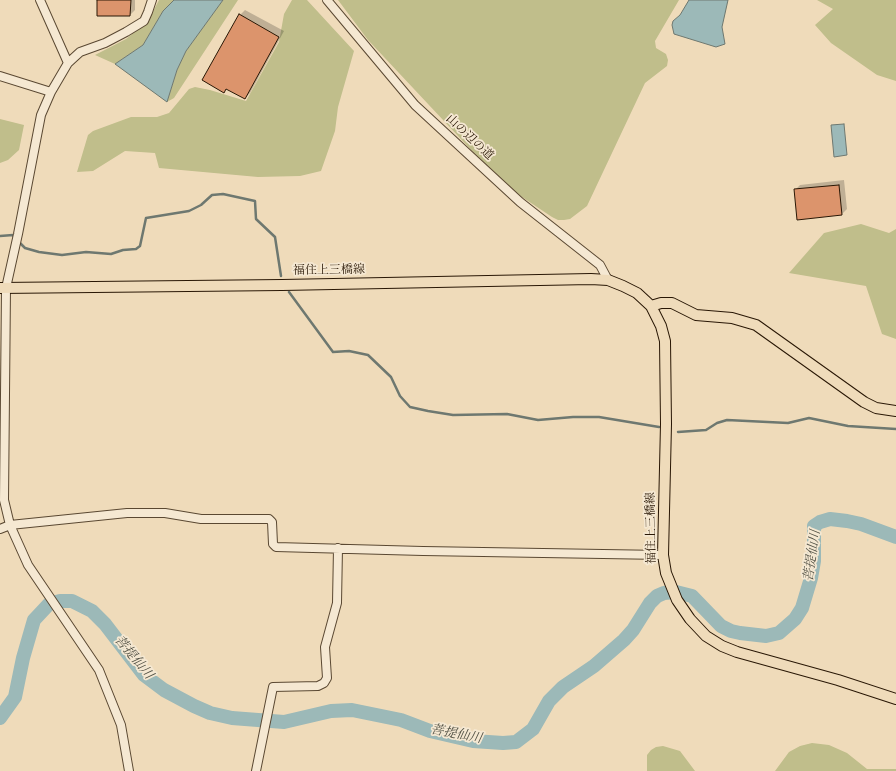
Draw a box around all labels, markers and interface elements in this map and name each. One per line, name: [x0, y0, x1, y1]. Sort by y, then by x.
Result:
street label: 山の辺の道: [442, 112, 496, 164]
street label: 福住上三橋線: [293, 263, 365, 279]
street label: 福住上三橋線: [644, 492, 660, 564]
water label: 菩提仙川: [802, 529, 824, 583]
water label: 菩提仙川: [110, 633, 156, 683]
water label: 菩提仙川: [429, 722, 483, 748]

